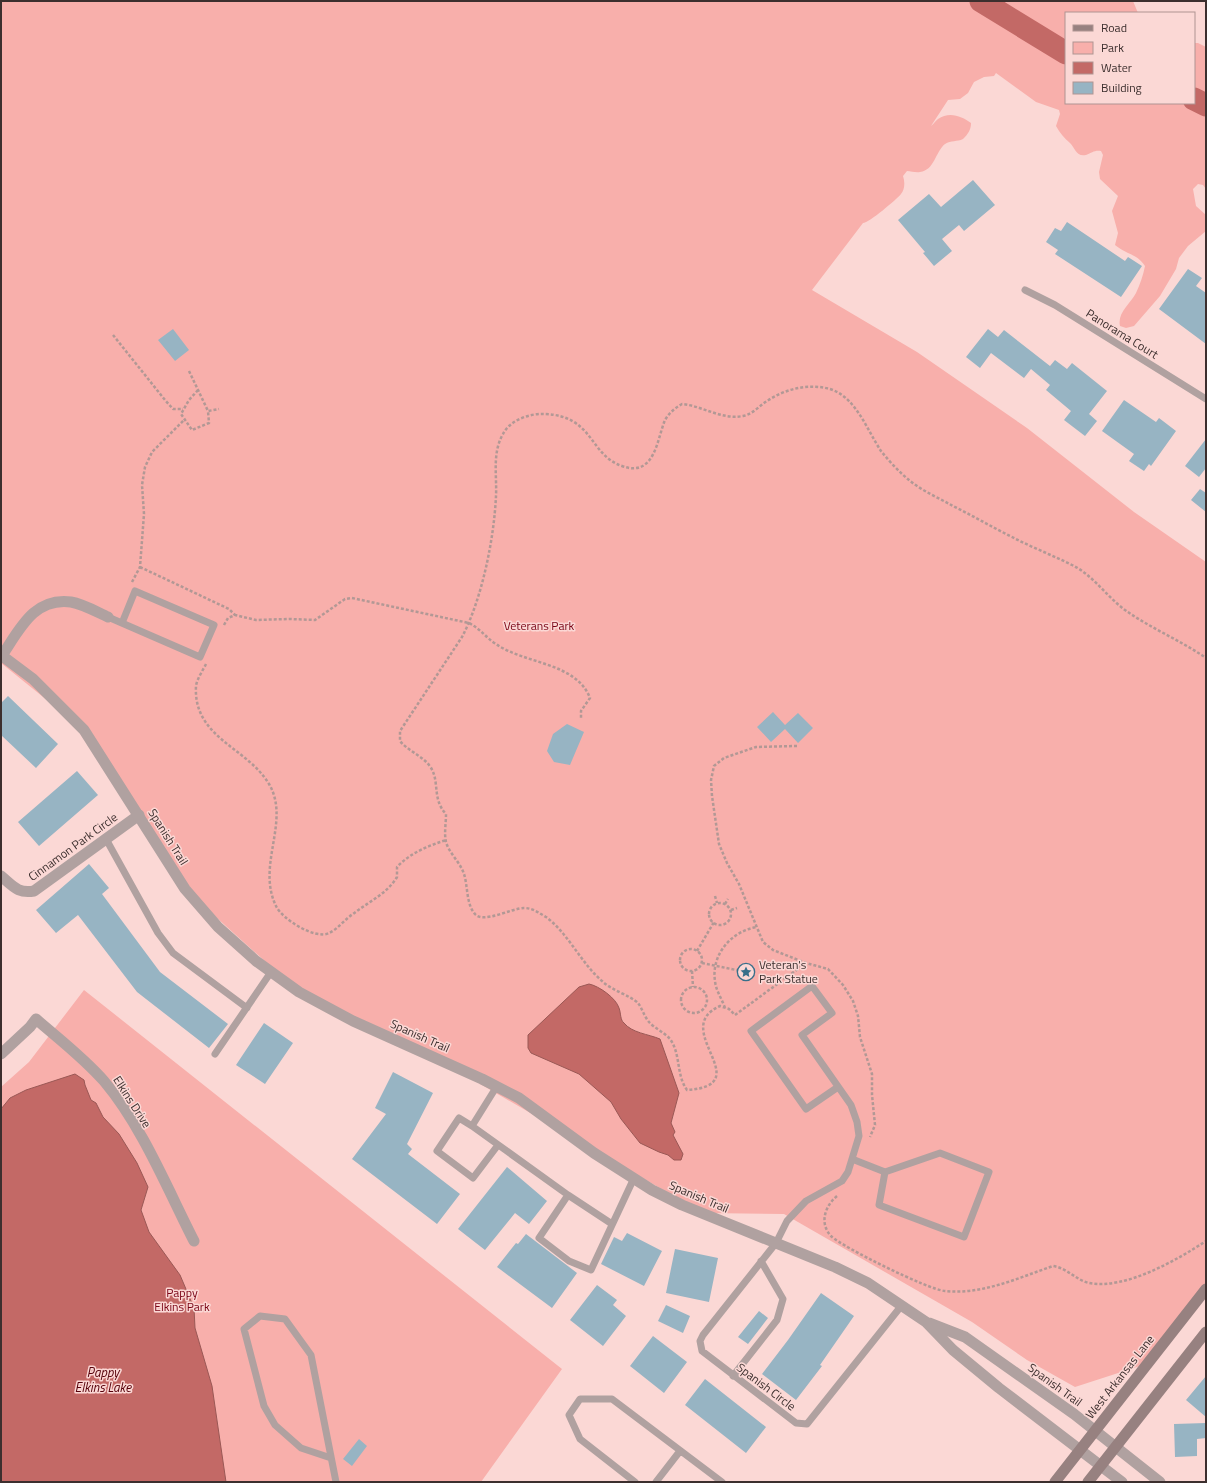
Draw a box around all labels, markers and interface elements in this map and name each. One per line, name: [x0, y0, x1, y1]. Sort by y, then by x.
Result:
legend: [1065, 12, 1195, 104]
text: Road: [1101, 18, 1127, 37]
text: Park: [1101, 38, 1124, 57]
text: Water: [1101, 58, 1132, 77]
text: Building: [1101, 78, 1142, 97]
street label: Panorama Court: [1082, 304, 1163, 364]
park label: Veterans Park: [504, 616, 575, 635]
street label: Spanish Trail: [144, 805, 193, 869]
street label: Cinnamon Park Circle: [24, 808, 121, 886]
place label: Veteran's Park Statue: [759, 955, 818, 988]
place icon: Veteran's Park Statue: [736, 962, 756, 982]
street label: Spanish Trail: [387, 1014, 453, 1057]
street label: Elkins Drive: [108, 1072, 156, 1132]
street label: Spanish Trail: [666, 1175, 732, 1218]
park label: Pappy Elkins Park: [154, 1283, 210, 1316]
street label: West Arkansas Lane: [1081, 1330, 1159, 1423]
street label: Spanish Circle: [733, 1358, 800, 1415]
street label: Spanish Trail: [1024, 1358, 1087, 1411]
water label: Pappy Elkins Lake: [75, 1362, 132, 1397]

